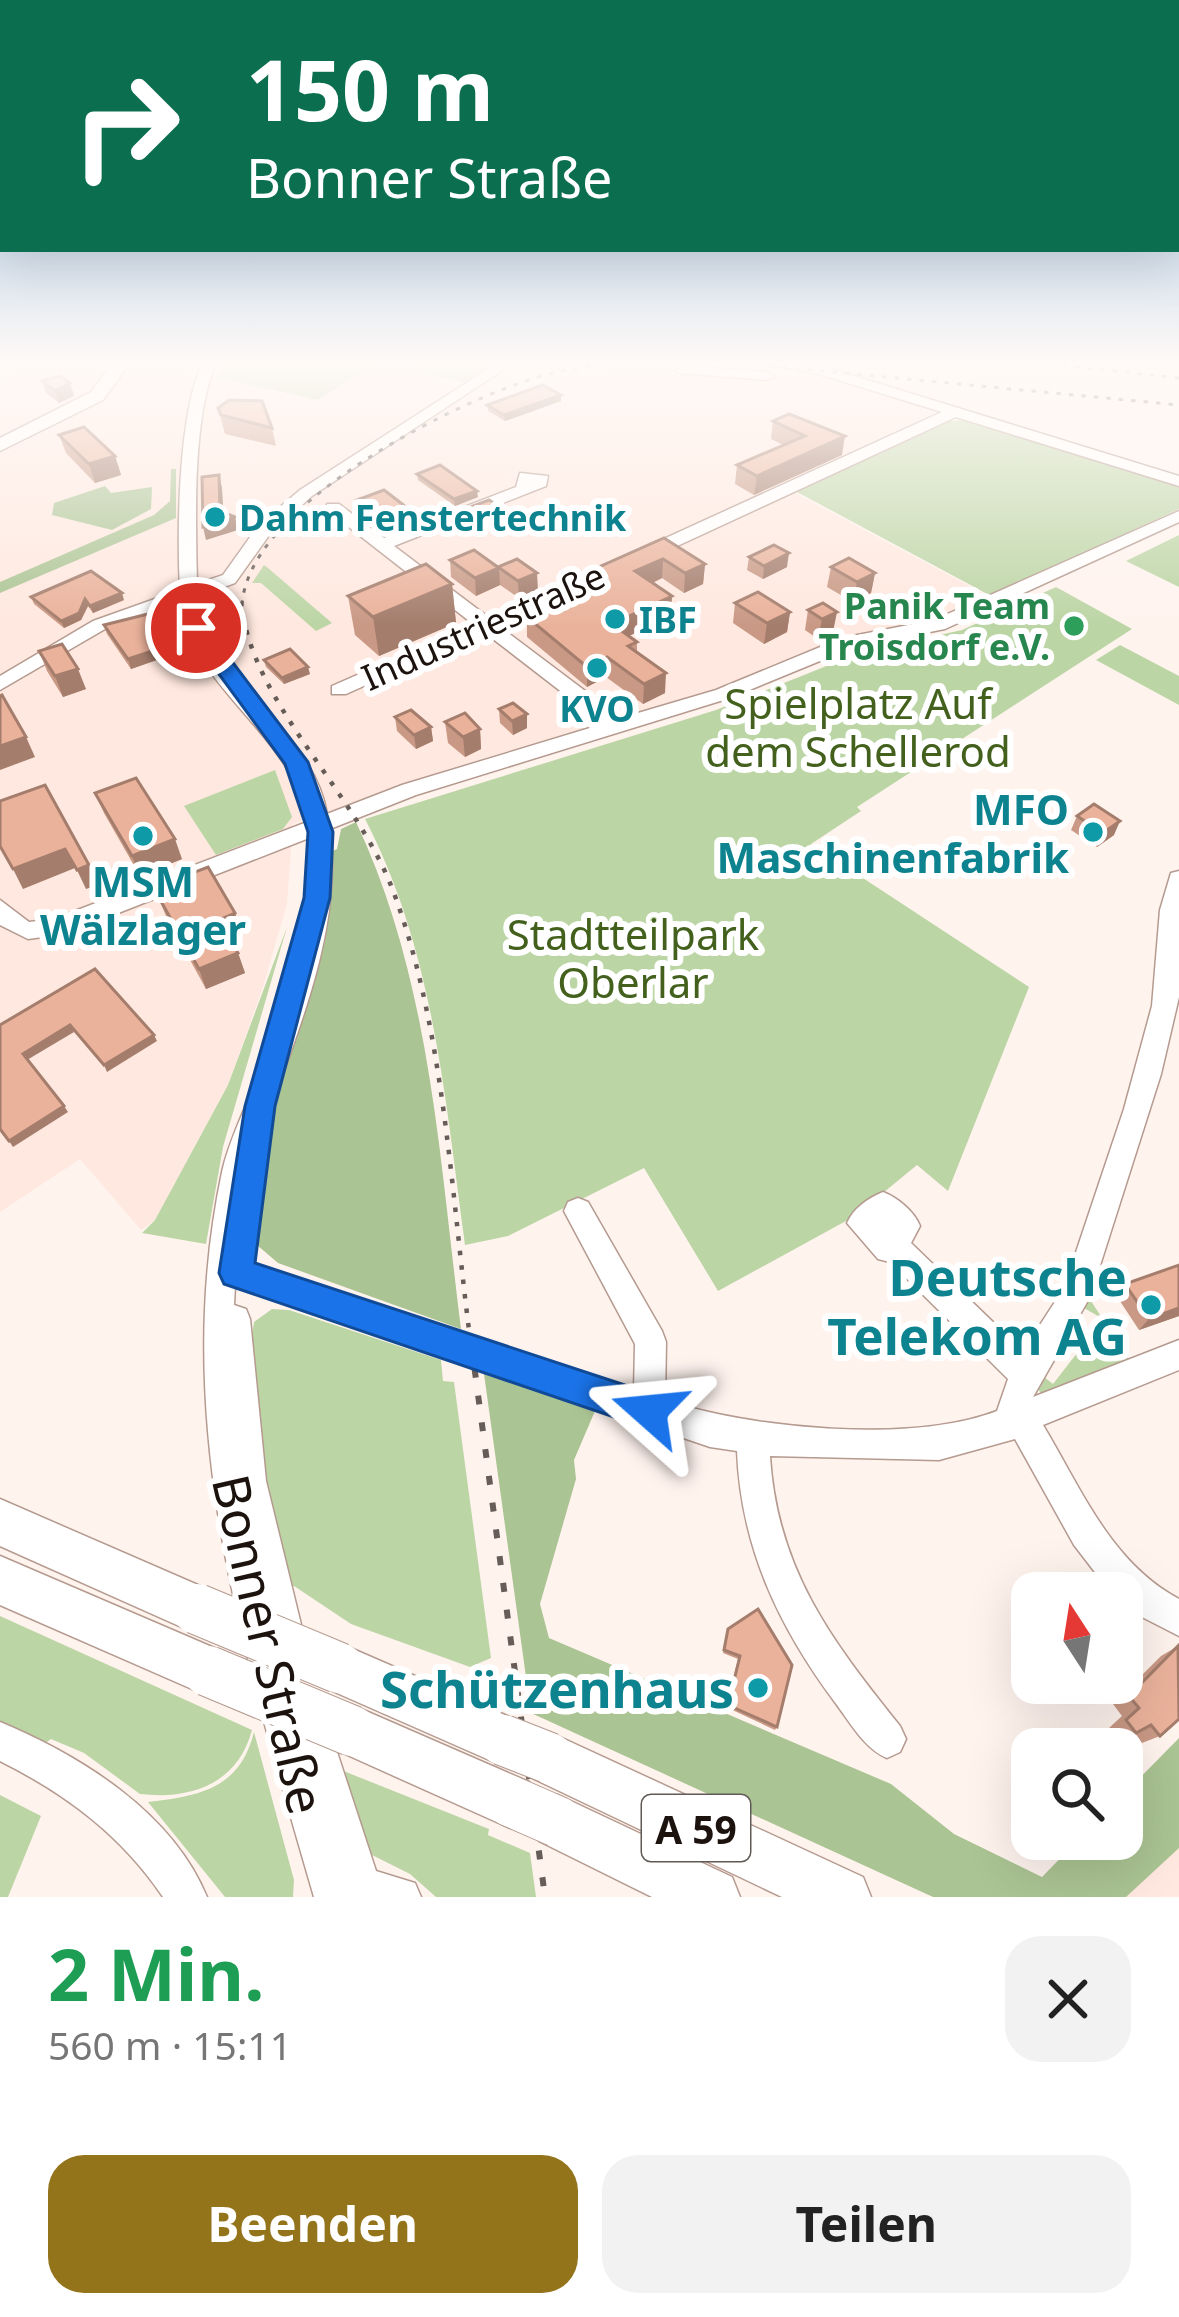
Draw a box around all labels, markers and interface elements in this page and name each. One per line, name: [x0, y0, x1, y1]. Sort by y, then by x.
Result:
text: 150 m: [246, 31, 494, 146]
icon: right: [48, 48, 204, 204]
text: Bonner Straße: [246, 140, 613, 214]
place label: Dahm Fenstertechnik: [239, 493, 627, 542]
marker: Dahm Fenstertechnik: [202, 504, 228, 530]
street label: Industriestraße: [354, 551, 612, 701]
pin: [145, 577, 247, 679]
place label: Panik Team Troisdorf e.V.: [819, 581, 1050, 671]
icon: arrive: [163, 595, 229, 661]
place label: IBF: [639, 595, 697, 644]
marker: IBF: [602, 606, 628, 632]
marker: Panik Team Troisdorf e.V.: [1061, 613, 1087, 639]
marker: KVO: [584, 655, 610, 681]
park label: Spielplatz Auf dem Schellerod: [705, 674, 1011, 779]
place label: KVO: [559, 684, 635, 733]
place label: MFO Maschinenfabrik: [717, 780, 1070, 885]
marker: MFO Maschinenfabrik: [1080, 819, 1106, 845]
marker: MSM Wälzlager: [130, 823, 156, 849]
place label: MSM Wälzlager: [40, 852, 246, 957]
park label: Stadtteilpark Oberlar: [507, 905, 760, 1010]
place label: Deutsche Telekom AG: [827, 1241, 1127, 1370]
marker: Deutsche Telekom AG: [1138, 1292, 1164, 1318]
position arrow: [586, 1348, 712, 1474]
street label: Bonner Straße: [197, 1467, 343, 1821]
north arrow: [1011, 1572, 1143, 1704]
map controls: [1011, 1572, 1143, 1860]
place label: Schützenhaus: [380, 1653, 734, 1723]
marker: Schützenhaus: [745, 1675, 771, 1701]
button: search: [1011, 1728, 1143, 1860]
road number: A 59: [642, 1795, 750, 1861]
text: 2 Min.: [48, 1924, 264, 2022]
button: close: [1005, 1936, 1131, 2062]
text: 560 m · 15:11: [48, 2018, 292, 2071]
button: Beenden: [48, 2155, 578, 2293]
button: Teilen: [602, 2155, 1131, 2293]

